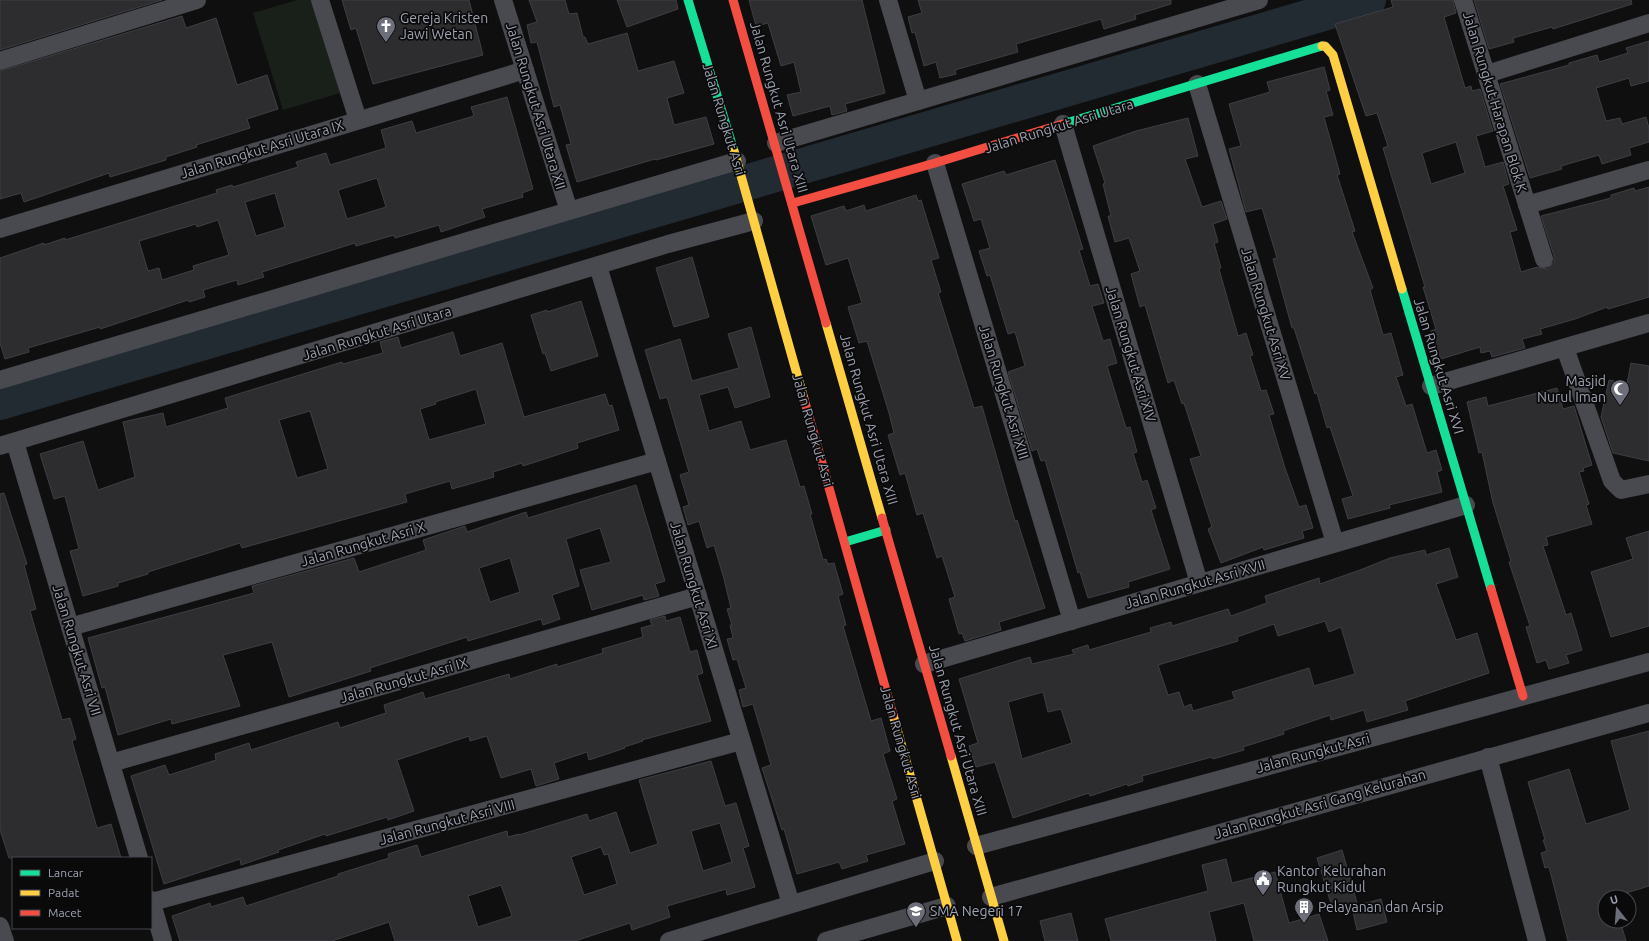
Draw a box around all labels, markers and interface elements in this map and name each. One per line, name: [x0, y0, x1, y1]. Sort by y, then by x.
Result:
place label: Gereja Kristen Jawi Wetan: [400, 10, 488, 42]
street label: Jalan Rungkut Harapan Blok K: [1460, 10, 1530, 195]
church icon: Gereja Kristen Jawi Wetan: [375, 15, 397, 43]
street label: Jalan Rungkut Asri Utara XIII: [747, 20, 811, 194]
street label: Jalan Rungkut Asri Utara XII: [503, 21, 569, 191]
street label: Jalan Rungkut Asri: [699, 61, 749, 177]
street label: Jalan Rungkut Asri Utara: [983, 96, 1135, 156]
street label: Jalan Rungkut Asri Utara IX: [178, 116, 346, 182]
street label: Jalan Rungkut Asri XV: [1238, 246, 1294, 382]
street label: Jalan Rungkut Asri XIV: [1103, 284, 1159, 424]
street label: Jalan Rungkut Asri XVI: [1411, 296, 1467, 436]
street label: Jalan Rungkut Asri Utara: [301, 303, 453, 363]
street label: Jalan Rungkut Asri XIII: [976, 323, 1032, 461]
street label: Jalan Rungkut Asri Utara XIII: [837, 332, 901, 506]
street label: Jalan Rungkut Asri: [789, 372, 837, 488]
place label: Masjid Nurul Iman: [1537, 373, 1606, 405]
mosque icon: Masjid Nurul Iman: [1609, 378, 1631, 406]
street label: Jalan Rungkut Asri X: [299, 518, 427, 569]
street label: Jalan Rungkut Asri XI: [667, 519, 721, 651]
street label: Jalan Rungkut Asri XVII: [1123, 556, 1267, 612]
street label: Jalan Rungkut Asri VII: [49, 583, 105, 717]
street label: Jalan Rungkut Asri Utara XIII: [926, 643, 990, 817]
street label: Jalan Rungkut Asri IX: [338, 654, 470, 706]
street label: Jalan Rungkut Asri: [877, 684, 925, 800]
street label: Jalan Rungkut Asri: [1255, 730, 1371, 776]
street label: Jalan Rungkut Asri Gang Kelurahan: [1212, 766, 1428, 842]
street label: Jalan Rungkut Asri VIII: [378, 796, 516, 848]
legend: [12, 857, 152, 929]
place label: Kantor Kelurahan Rungkut Kidul: [1277, 863, 1386, 895]
text: Lancar: [48, 866, 84, 879]
public building icon: Kantor Kelurahan Rungkut Kidul: [1252, 868, 1274, 896]
text: Padat: [48, 886, 79, 899]
north arrow: [1597, 889, 1637, 929]
text: U: [1609, 893, 1620, 906]
building icon: Pelayanan dan Arsip: [1293, 896, 1315, 924]
place label: Pelayanan dan Arsip: [1318, 899, 1444, 915]
school or university icon: SMA Negeri 17: [905, 900, 927, 928]
place label: SMA Negeri 17: [930, 903, 1023, 919]
text: Macet: [48, 906, 82, 919]

